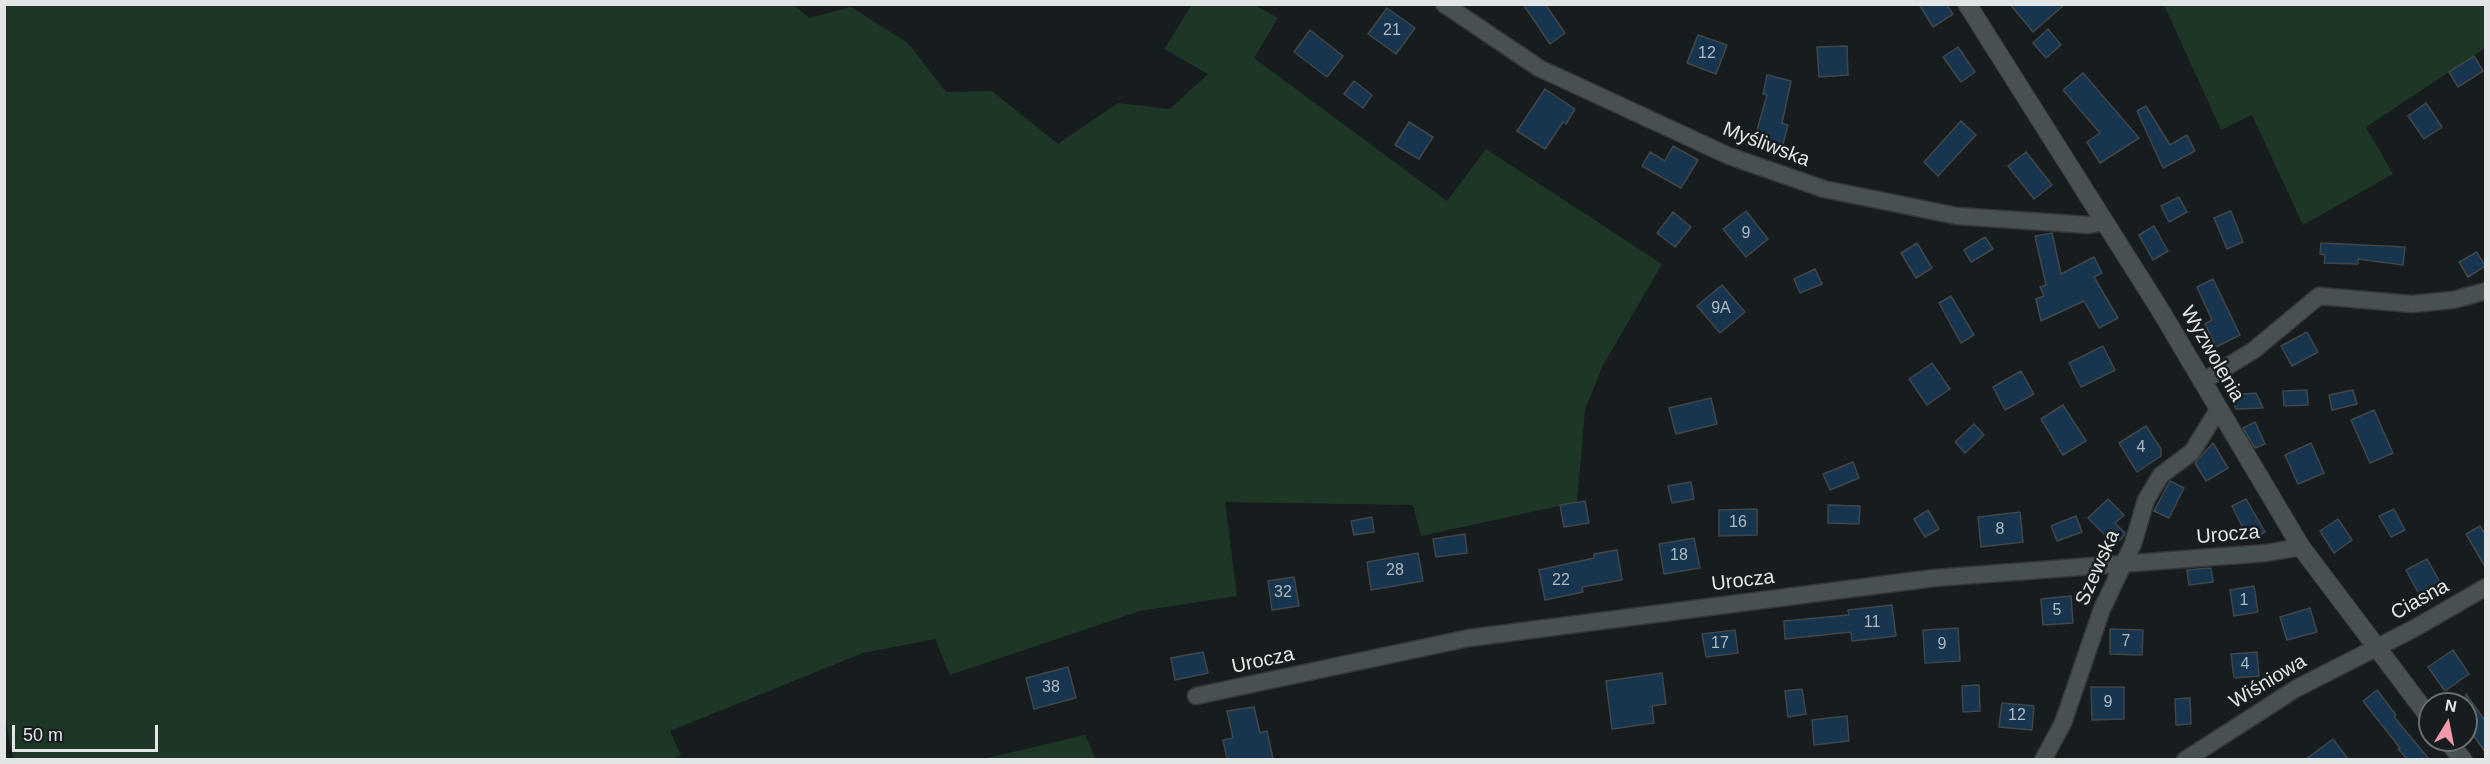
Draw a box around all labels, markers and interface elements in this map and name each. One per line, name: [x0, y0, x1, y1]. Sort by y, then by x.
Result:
house number: 21: [1383, 21, 1401, 41]
house number: 12: [1698, 44, 1716, 64]
street label: Myśliwska: [1719, 117, 1813, 173]
house number: 9: [1742, 224, 1750, 244]
house number: 9A: [1711, 299, 1731, 319]
street label: Wyzwolenia: [2175, 302, 2249, 406]
house number: 4: [2137, 438, 2145, 458]
house number: 16: [1729, 513, 1747, 533]
house number: 8: [1996, 520, 2004, 540]
street label: Urocza: [2195, 520, 2261, 550]
street label: Szewska: [2071, 527, 2125, 609]
house number: 18: [1670, 546, 1688, 566]
house number: 28: [1386, 561, 1404, 581]
street label: Urocza: [1710, 565, 1776, 597]
house number: 22: [1552, 571, 1570, 591]
street label: Ciasna: [2387, 574, 2453, 626]
house number: 32: [1274, 583, 1292, 603]
house number: 1: [2240, 591, 2248, 611]
house number: 5: [2053, 601, 2061, 621]
house number: 11: [1864, 613, 1880, 633]
house number: 7: [2122, 632, 2130, 652]
house number: 17: [1711, 634, 1729, 654]
house number: 9: [1938, 635, 1946, 655]
street label: Urocza: [1230, 643, 1296, 679]
street label: Wiśniowa: [2225, 650, 2311, 714]
house number: 4: [2241, 655, 2249, 675]
house number: 38: [1042, 678, 1060, 698]
north arrow: [2418, 692, 2478, 752]
house number: 9: [2104, 693, 2112, 713]
text: N: [2444, 696, 2458, 715]
house number: 12: [2008, 706, 2026, 726]
scale bar: [15, 713, 160, 751]
text: 50 m: [23, 725, 63, 745]

